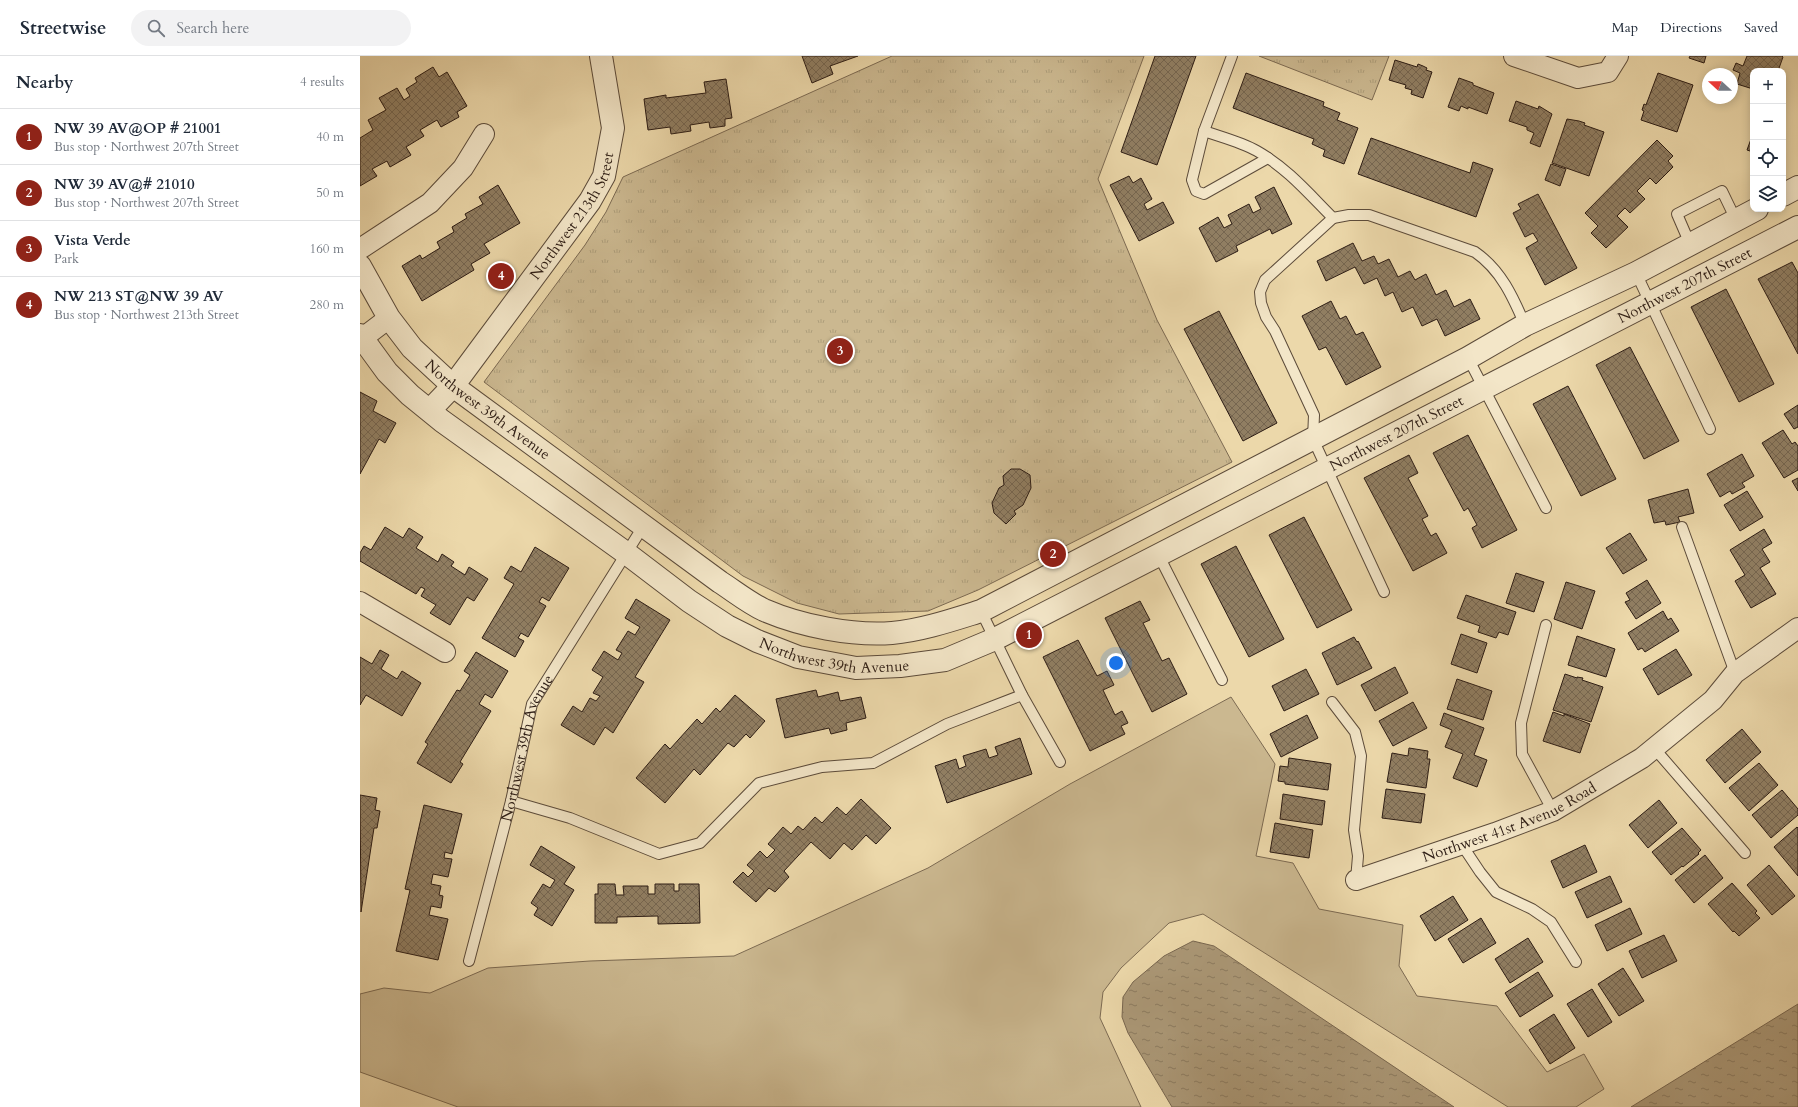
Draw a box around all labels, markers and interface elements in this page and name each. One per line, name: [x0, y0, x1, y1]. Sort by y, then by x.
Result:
search box: [131, 10, 411, 46]
text: Streetwise: [20, 15, 107, 41]
icon: search: [145, 17, 167, 39]
text: Search here: [177, 18, 249, 38]
text: Map: [1612, 18, 1638, 37]
text: Directions: [1660, 18, 1722, 37]
text: Saved: [1744, 18, 1778, 37]
north arrow: [1702, 68, 1738, 104]
map controls: [1750, 68, 1786, 212]
button: +: [1750, 68, 1786, 104]
text: Nearby: [16, 71, 73, 94]
text: 4 results: [300, 73, 344, 91]
button: −: [1750, 104, 1786, 140]
text: NW 39 AV@OP # 21001: [54, 118, 222, 138]
text: 1: [26, 128, 32, 146]
text: 40 m: [316, 128, 344, 146]
text: Bus stop · Northwest 207th Street: [54, 138, 239, 156]
button: locate: [1750, 140, 1786, 176]
street label: Northwest 213th Street: [525, 150, 618, 284]
text: NW 39 AV@# 21010: [54, 174, 195, 194]
button: layers: [1750, 176, 1786, 212]
text: 2: [26, 184, 32, 202]
text: 50 m: [316, 184, 344, 202]
text: Bus stop · Northwest 207th Street: [54, 194, 239, 212]
text: Vista Verde: [54, 230, 131, 250]
text: 3: [26, 240, 32, 258]
text: 160 m: [310, 240, 344, 258]
street label: Northwest 207th Street: [1614, 242, 1755, 328]
text: Park: [54, 250, 79, 268]
pin: 4: [488, 261, 514, 291]
text: NW 213 ST@NW 39 AV: [54, 286, 223, 306]
text: 4: [26, 296, 32, 314]
text: 280 m: [310, 296, 344, 314]
text: Bus stop · Northwest 213th Street: [54, 306, 239, 324]
pin: 3: [827, 336, 853, 366]
street label: Northwest 39th Avenue: [421, 355, 554, 464]
street label: Northwest 207th Street: [1326, 390, 1467, 476]
pin: 2: [1040, 539, 1066, 569]
pin: 1: [1016, 620, 1042, 650]
street label: Northwest 39th Avenue: [756, 633, 911, 678]
your location: [1106, 653, 1126, 673]
street label: Northwest 39th Avenue: [496, 671, 558, 824]
street label: Northwest 41st Avenue Road: [1420, 777, 1600, 867]

